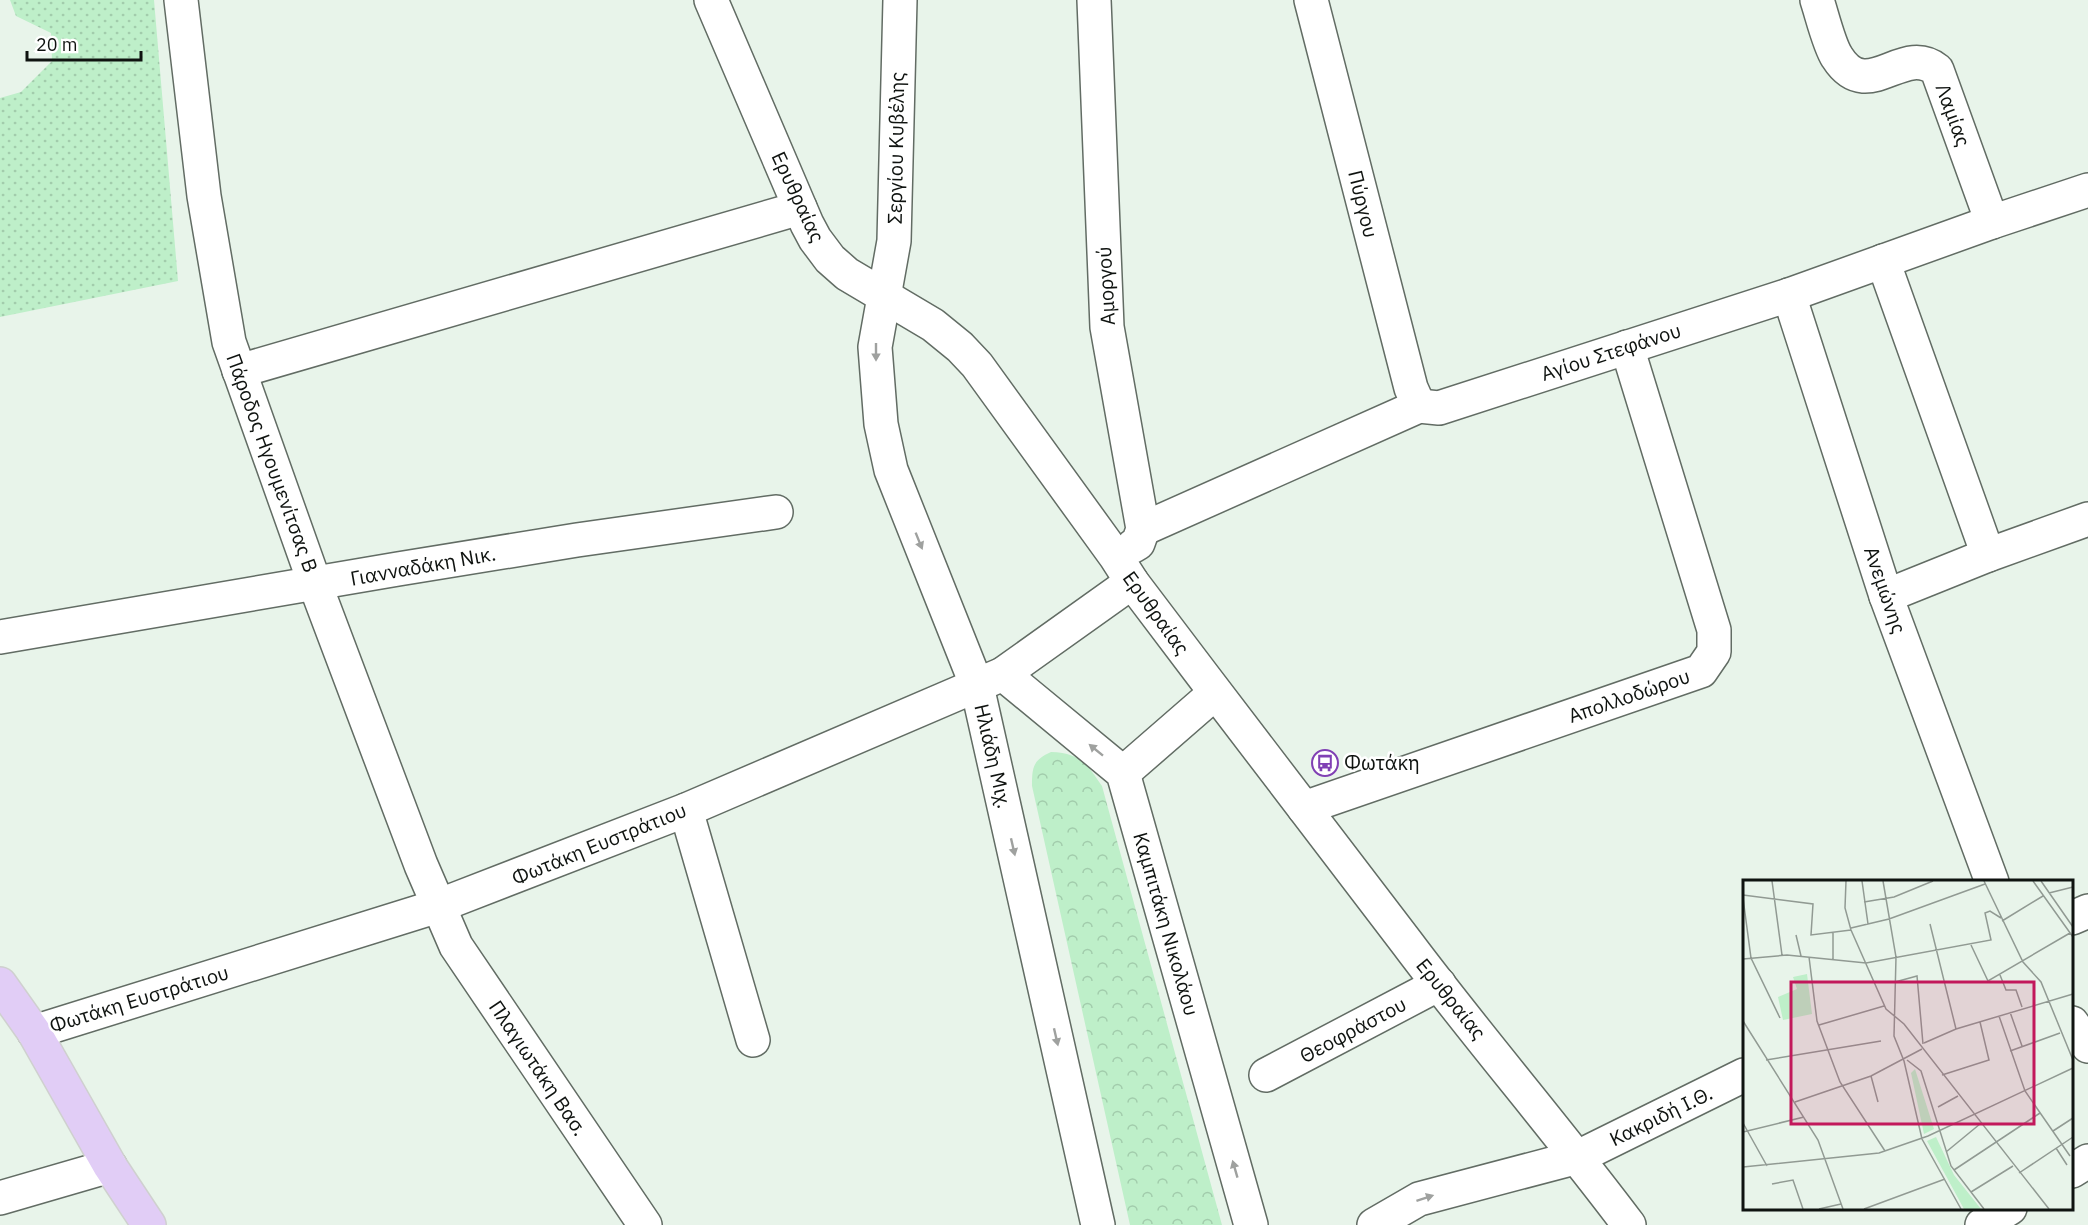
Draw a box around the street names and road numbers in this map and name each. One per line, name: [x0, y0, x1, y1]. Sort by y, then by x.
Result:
street label: Σεργίου Κυβέλης: [881, 72, 910, 224]
street label: Λαμίας: [1930, 80, 1977, 150]
street label: Ερυθραίας: [766, 147, 831, 247]
street label: Πύργου: [1342, 167, 1385, 240]
street label: Αμοργού: [1090, 246, 1121, 326]
street label: Αγίου Στεφάνου: [1537, 316, 1684, 387]
street label: Πάροδος Ηγουμενίτσας Β: [220, 350, 325, 576]
street label: Γιανναδάκη Νικ.: [348, 539, 498, 592]
street label: Ανεμώνης: [1858, 543, 1913, 637]
street label: Ερυθραίας: [1117, 565, 1196, 660]
street label: Απολλοδώρου: [1564, 662, 1693, 729]
street label: Ηλιάδη Μιχ.: [968, 701, 1019, 811]
street label: Φωτάκη Ευστράτιου: [507, 796, 690, 891]
street label: Καμπιτάκη Νικολάου: [1127, 829, 1206, 1019]
street label: Ερυθραίας: [1410, 952, 1493, 1045]
street label: Φωτάκη Ευστράτιου: [46, 958, 232, 1039]
street label: Θεοφράστου: [1295, 990, 1411, 1069]
street label: Πλαγιωτάκη Βασ.: [483, 995, 594, 1141]
street label: Κακριδή Ι.Θ.: [1605, 1079, 1717, 1152]

